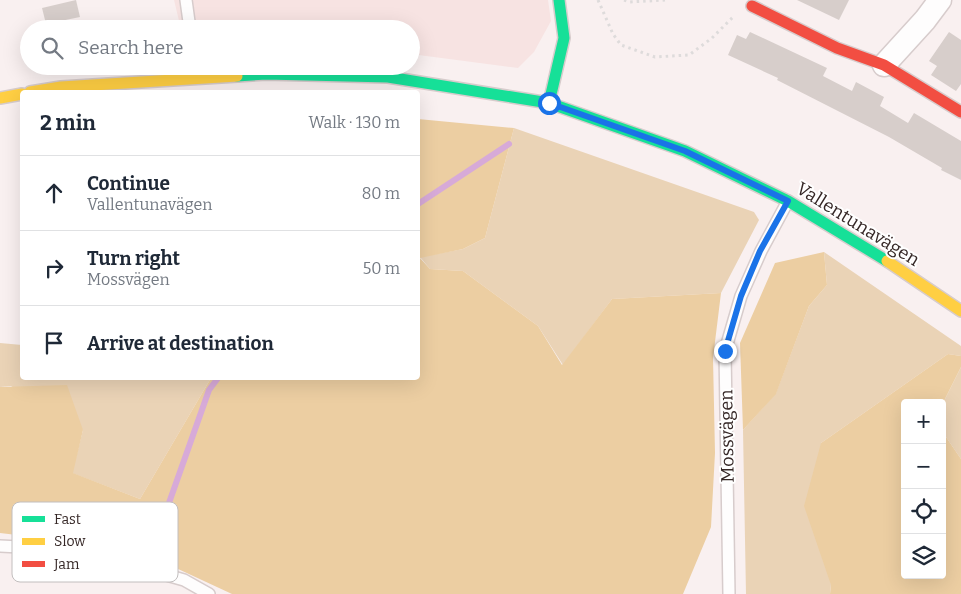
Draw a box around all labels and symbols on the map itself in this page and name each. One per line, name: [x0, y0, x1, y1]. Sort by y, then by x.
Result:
route start: [538, 92, 561, 115]
street label: Vallentunavägen: [792, 177, 924, 271]
route end: [714, 340, 737, 363]
street label: Mossvägen: [715, 389, 739, 483]
legend: [12, 502, 178, 582]
text: Fast: [54, 511, 81, 528]
text: Slow: [54, 533, 86, 550]
text: Jam: [53, 556, 80, 573]

